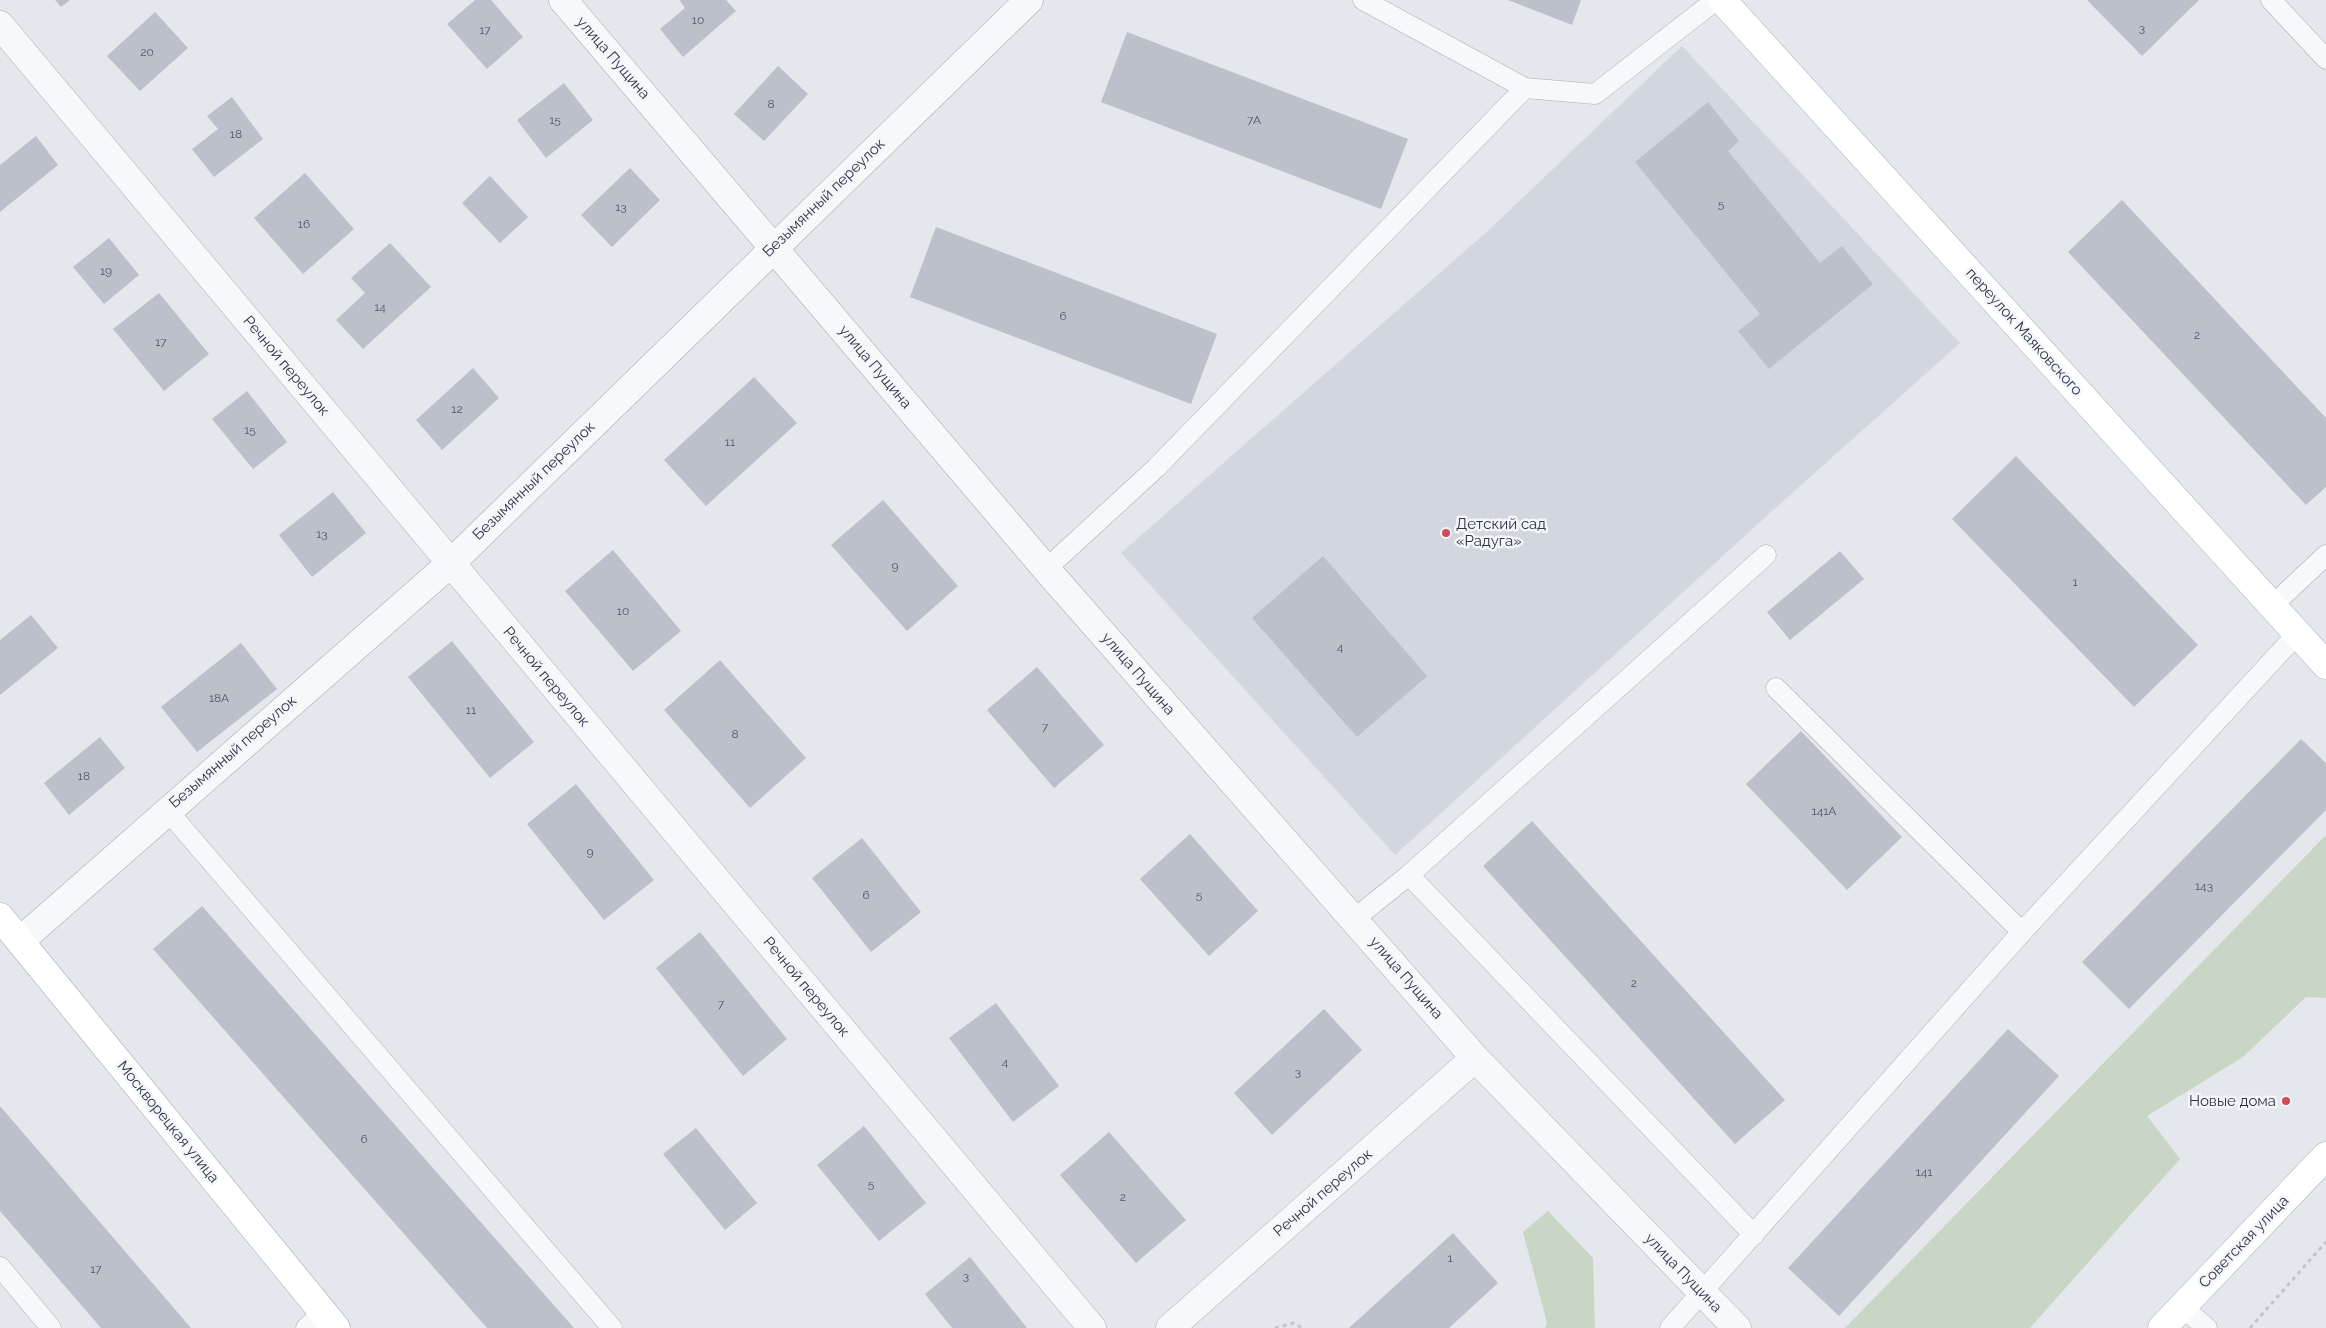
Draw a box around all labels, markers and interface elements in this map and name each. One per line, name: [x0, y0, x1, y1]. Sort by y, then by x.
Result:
street label: улица Пущина: [572, 13, 654, 103]
house number: 10: [692, 13, 704, 27]
house number: 3: [2139, 21, 2145, 35]
house number: 17: [479, 23, 491, 37]
house number: 20: [140, 45, 154, 59]
house number: 8: [767, 97, 775, 111]
house number: 15: [549, 113, 561, 127]
house number: 7А: [1247, 113, 1261, 127]
house number: 18: [230, 127, 242, 141]
street label: Безымянный переулок: [759, 135, 889, 261]
house number: 5: [1718, 197, 1724, 211]
house number: 13: [615, 200, 627, 214]
house number: 16: [298, 217, 310, 231]
house number: 19: [100, 264, 112, 278]
street label: переулок Маяковского: [1962, 265, 2086, 399]
house number: 14: [374, 300, 386, 314]
house number: 6: [1059, 309, 1067, 323]
street label: Речной переулок: [239, 312, 333, 420]
street label: улица Пущина: [835, 322, 915, 412]
house number: 2: [2194, 328, 2200, 342]
house number: 17: [155, 335, 167, 349]
house number: 12: [451, 402, 463, 416]
street label: Безымянный переулок: [469, 418, 599, 544]
house number: 15: [244, 423, 256, 437]
house number: 11: [725, 435, 735, 449]
place label: Детский сад «Радуга»: [1456, 515, 1546, 550]
house number: 13: [316, 527, 328, 541]
marker: Детский сад «Радуга»: [1440, 527, 1452, 539]
house number: 9: [891, 559, 899, 573]
house number: 1: [2072, 575, 2078, 589]
house number: 10: [617, 604, 629, 618]
street label: Речной переулок: [499, 623, 593, 731]
street label: улица Пущина: [1097, 629, 1179, 719]
house number: 4: [1337, 640, 1343, 654]
house number: 18А: [209, 691, 229, 705]
street label: Безымянный переулок: [166, 692, 300, 812]
house number: 11: [466, 703, 476, 717]
house number: 7: [1042, 720, 1048, 734]
house number: 8: [731, 727, 739, 741]
house number: 18: [78, 769, 90, 783]
house number: 141А: [1812, 804, 1836, 818]
house number: 9: [586, 845, 594, 859]
house number: 143: [2195, 879, 2213, 893]
house number: 6: [862, 888, 870, 902]
house number: 5: [1196, 888, 1202, 902]
street label: Речной переулок: [759, 933, 853, 1041]
street label: улица Пущина: [1365, 933, 1447, 1023]
house number: 2: [1631, 976, 1637, 990]
house number: 7: [718, 997, 724, 1011]
house number: 4: [1002, 1055, 1008, 1069]
street label: Москворецкая улица: [113, 1057, 223, 1187]
house number: 3: [1295, 1065, 1301, 1079]
place label: Новые дома: [2189, 1092, 2276, 1110]
marker: Новые дома: [2280, 1095, 2292, 1107]
house number: 6: [360, 1132, 368, 1146]
street label: Речной переулок: [1270, 1145, 1376, 1241]
house number: 141: [1916, 1165, 1932, 1179]
house number: 5: [868, 1177, 874, 1191]
house number: 2: [1120, 1190, 1126, 1204]
street label: Советская улица: [2195, 1192, 2293, 1292]
street label: улица Пущина: [1641, 1230, 1725, 1316]
house number: 1: [1447, 1251, 1453, 1265]
house number: 17: [90, 1262, 102, 1276]
house number: 3: [963, 1269, 969, 1283]

